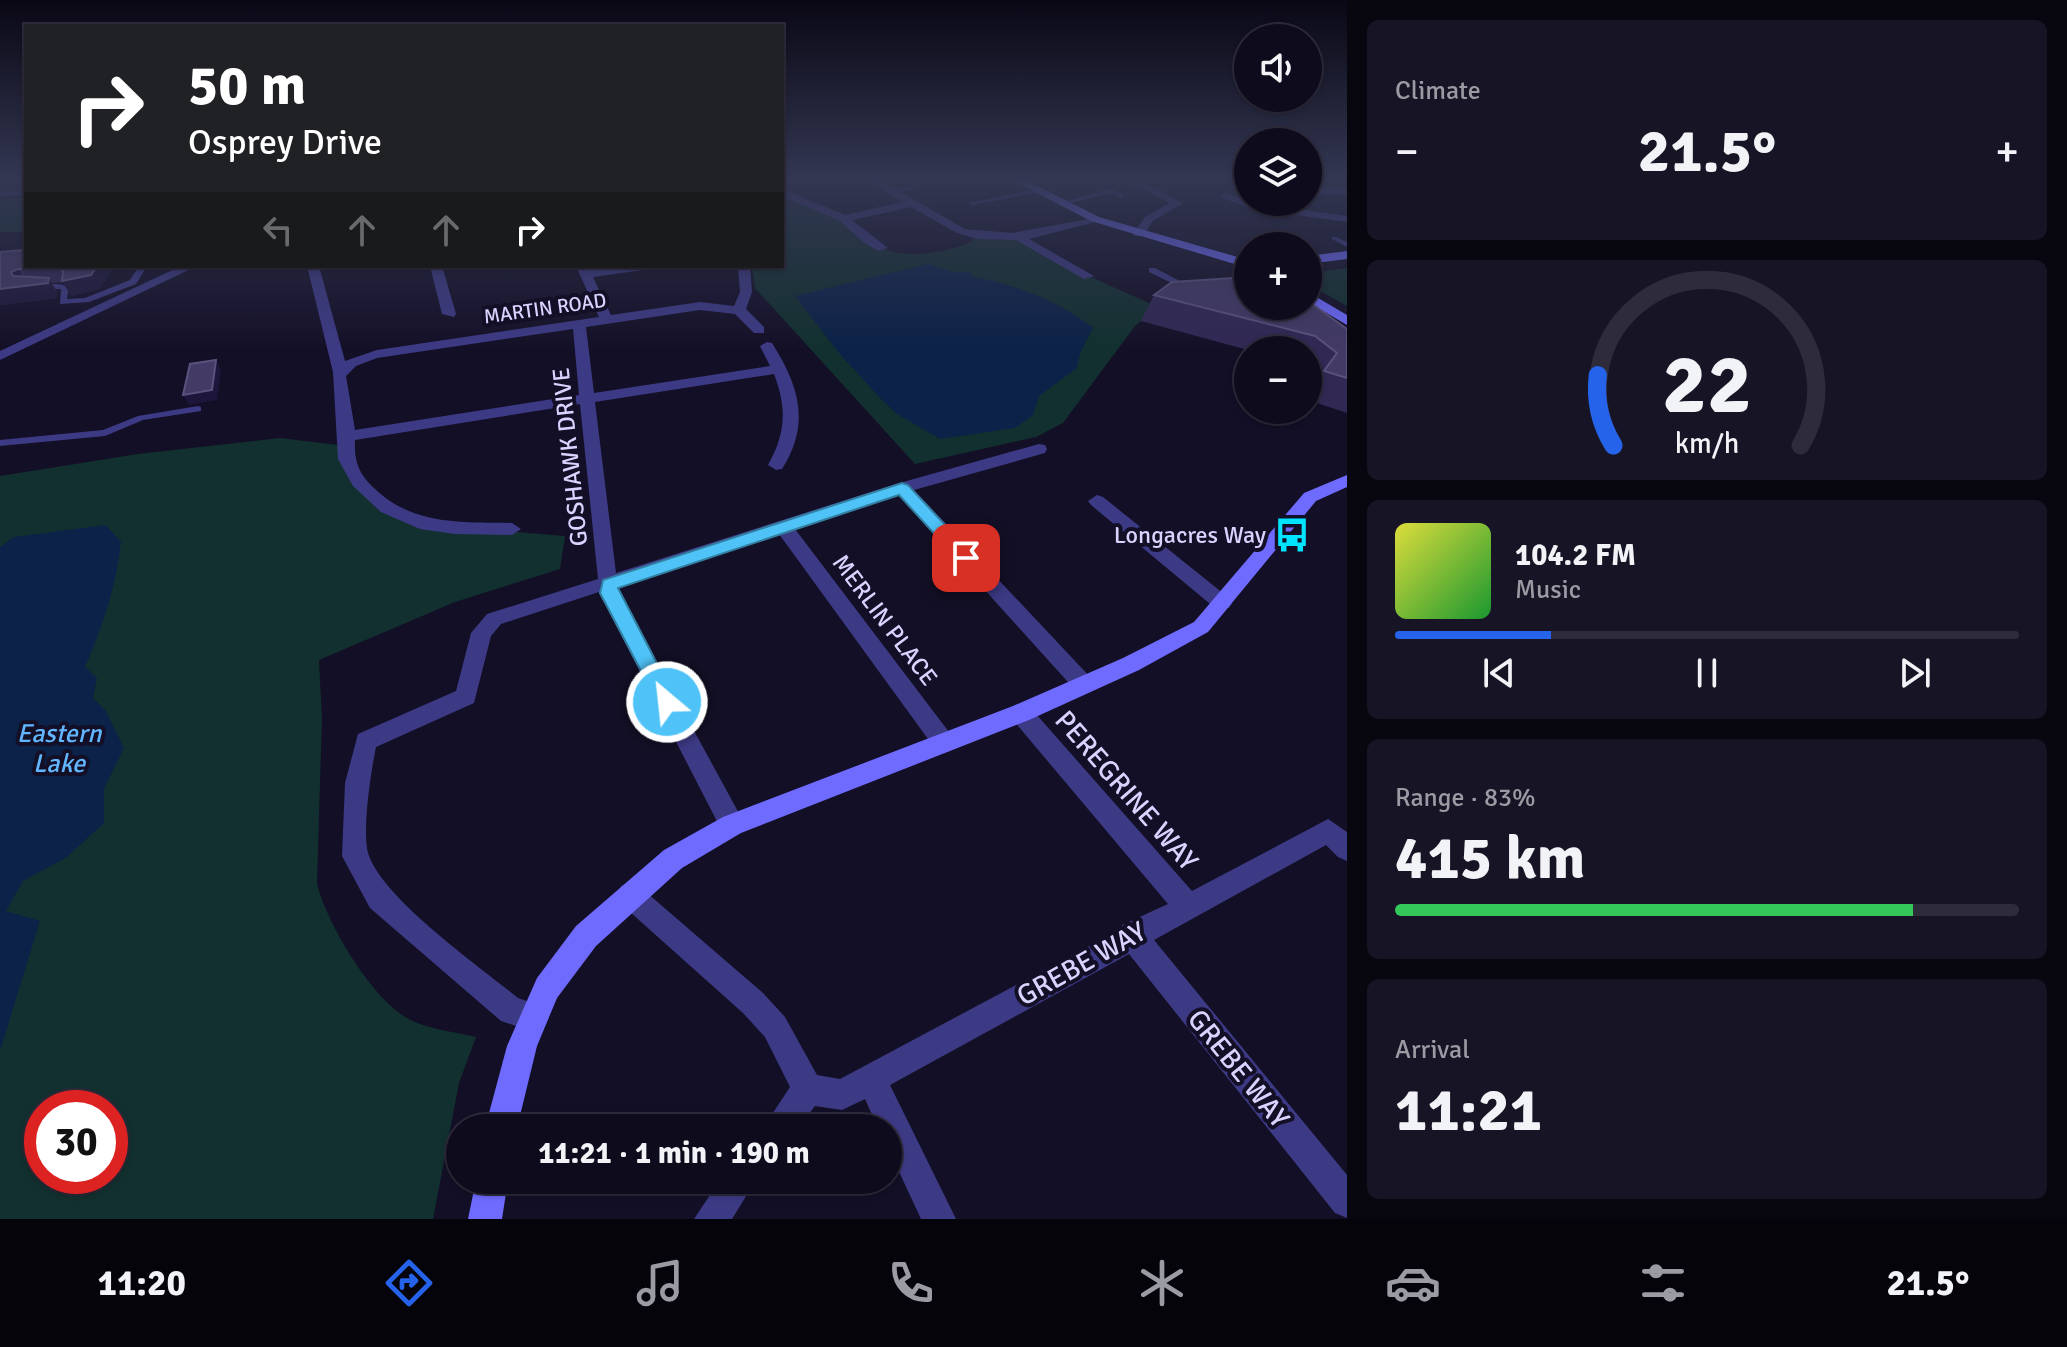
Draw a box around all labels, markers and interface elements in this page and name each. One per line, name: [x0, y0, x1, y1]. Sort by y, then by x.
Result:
map controls: [1234, 24, 1322, 424]
button: sound: [1234, 24, 1322, 112]
text: 50 m: [188, 51, 306, 120]
icon: right: [56, 56, 160, 160]
text: Climate: [1395, 75, 1481, 107]
text: 21.5°: [1638, 115, 1776, 189]
text: Osprey Drive: [188, 120, 382, 165]
text: −: [1395, 125, 1419, 179]
text: +: [1995, 125, 2019, 179]
button: layers: [1234, 128, 1322, 216]
icon: left: [256, 208, 300, 252]
icon: ahead: [340, 208, 384, 252]
icon: ahead: [424, 208, 468, 252]
icon: right: [508, 208, 552, 252]
button: +: [1234, 232, 1322, 320]
street label: MARTIN ROAD: [482, 288, 608, 329]
text: 22: [1662, 333, 1752, 435]
button: −: [1234, 336, 1322, 424]
street label: GOSHAWK DRIVE: [546, 366, 594, 548]
text: km/h: [1675, 426, 1739, 461]
bus stop icon: Longacres Way: [1273, 516, 1311, 554]
place label: Longacres Way: [1114, 520, 1266, 550]
pin: [932, 524, 1000, 592]
icon: arrive: [944, 536, 988, 580]
text: 104.2 FM: [1515, 537, 1636, 574]
street label: MERLIN PLACE: [826, 548, 944, 692]
text: Music: [1515, 574, 1581, 606]
icon: previous: [1477, 651, 1521, 695]
icon: pause: [1685, 651, 1729, 695]
icon: next: [1893, 651, 1937, 695]
position arrow: [625, 660, 709, 744]
street label: PEREGRINE WAY: [1047, 704, 1205, 878]
water label: Eastern Lake: [17, 718, 102, 780]
text: Range · 83%: [1395, 782, 1536, 814]
text: 415 km: [1395, 822, 1585, 896]
street label: GREBE WAY: [1011, 914, 1152, 1013]
street label: GREBE WAY: [1180, 1003, 1296, 1135]
text: Arrival: [1395, 1034, 1470, 1066]
text: 11:21: [1395, 1074, 1542, 1148]
speed limit sign: 30: [24, 1090, 128, 1194]
text: 11:21 · 1 min · 190 m: [538, 1135, 810, 1172]
icon: directions: [381, 1255, 437, 1311]
icon: music: [632, 1255, 688, 1311]
icon: phone: [883, 1255, 939, 1311]
icon: climate: [1134, 1255, 1190, 1311]
icon: car: [1385, 1255, 1441, 1311]
icon: filters: [1635, 1255, 1691, 1311]
text: 11:20: [97, 1261, 186, 1306]
text: 21.5°: [1886, 1261, 1969, 1306]

